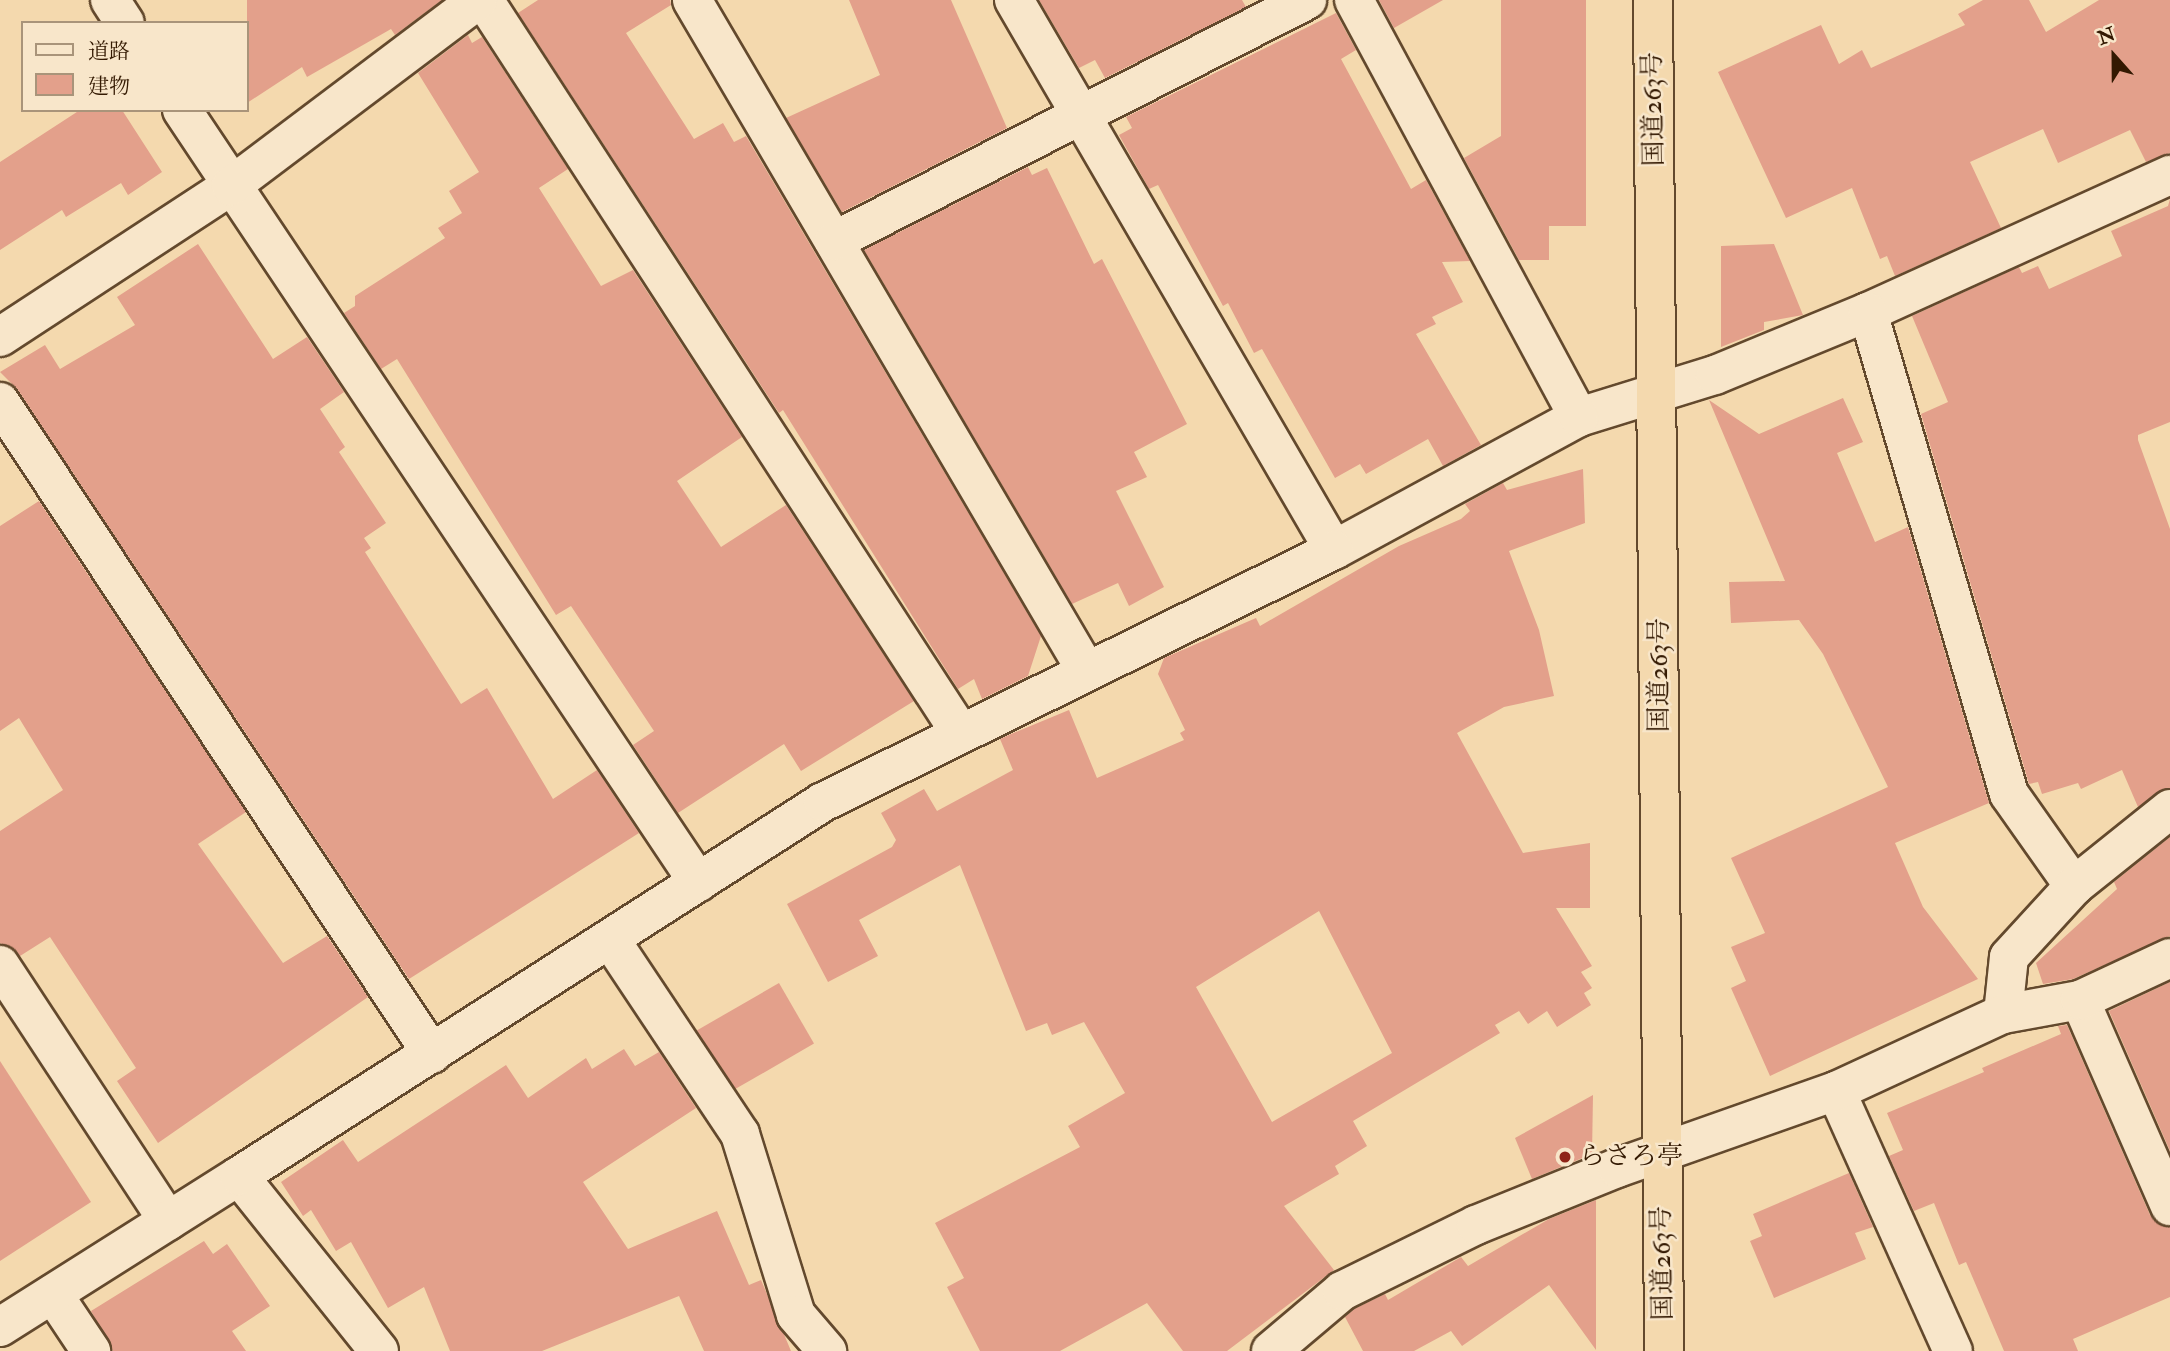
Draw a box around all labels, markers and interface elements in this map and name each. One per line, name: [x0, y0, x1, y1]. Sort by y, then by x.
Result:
legend: [21, 21, 248, 112]
north arrow: [2079, 21, 2149, 91]
text: N: [2094, 22, 2119, 51]
text: 道路: [88, 38, 130, 65]
street label: 国道263号: [1637, 52, 1671, 166]
text: 建物: [88, 73, 130, 100]
street label: 国道263号: [1644, 618, 1676, 732]
place label: らさろ亭: [1579, 1141, 1683, 1173]
marker: らさろ亭: [1557, 1149, 1573, 1165]
street label: 国道263号: [1646, 1206, 1680, 1320]

